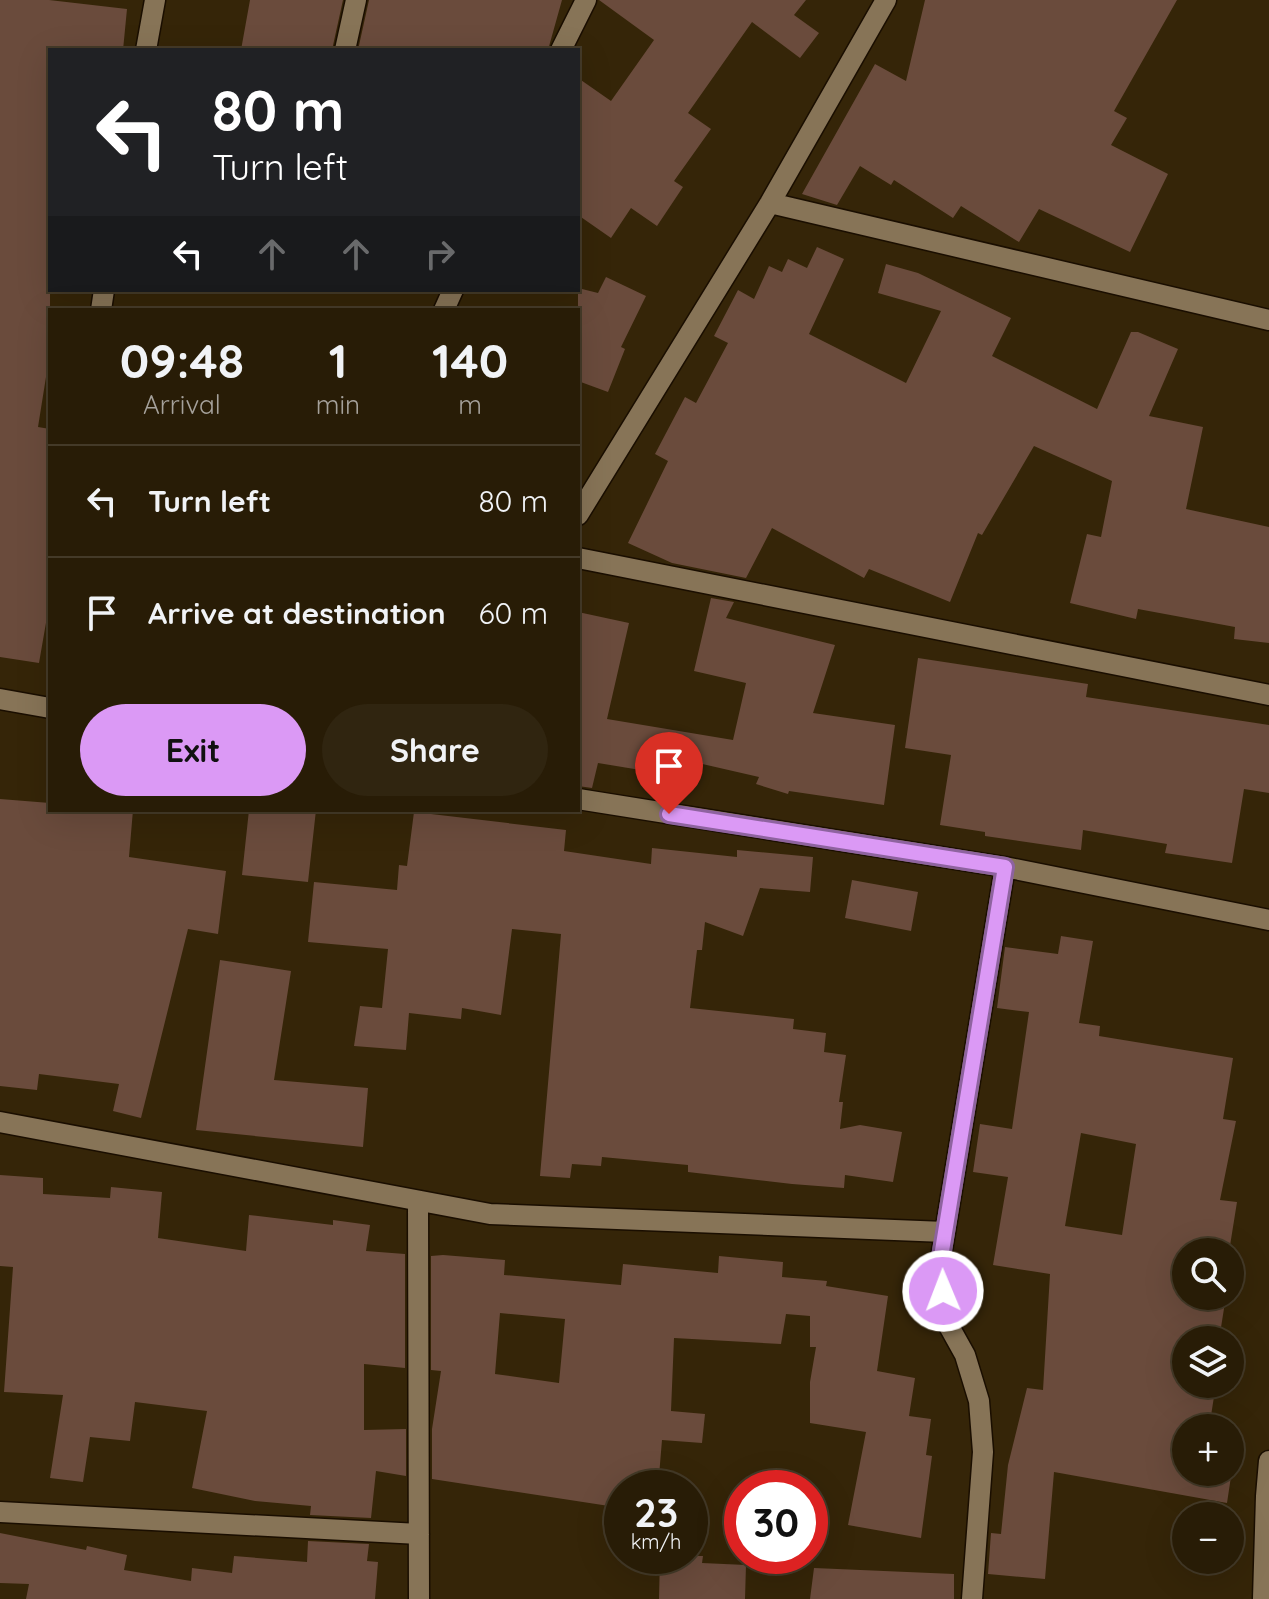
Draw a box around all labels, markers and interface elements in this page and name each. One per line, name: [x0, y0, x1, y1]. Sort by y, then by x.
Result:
text: 80 m: [212, 75, 344, 145]
icon: left: [80, 80, 184, 184]
text: Turn left: [212, 144, 348, 189]
icon: left: [166, 232, 210, 276]
icon: ahead: [250, 232, 294, 276]
icon: ahead: [334, 232, 378, 276]
icon: right: [418, 232, 462, 276]
text: 09:48: [120, 330, 244, 390]
text: 1: [329, 330, 347, 390]
text: 140: [432, 330, 508, 390]
text: Arrival: [143, 388, 221, 421]
text: min: [316, 388, 360, 421]
text: m: [458, 388, 482, 421]
icon: left: [80, 479, 124, 523]
text: Turn left: [148, 482, 271, 520]
text: 80 m: [478, 482, 548, 520]
icon: arrive: [80, 591, 124, 635]
text: Arrive at destination: [148, 594, 446, 632]
text: 60 m: [478, 594, 548, 632]
button: Exit: [80, 704, 306, 796]
button: Share: [322, 704, 548, 796]
pin: [635, 732, 703, 814]
icon: arrive: [647, 744, 691, 788]
map controls: [1172, 1238, 1244, 1574]
button: search: [1172, 1238, 1244, 1310]
position arrow: [901, 1249, 985, 1333]
button: layers: [1172, 1326, 1244, 1398]
button: +: [1172, 1414, 1244, 1486]
speed limit sign: 30: [724, 1470, 828, 1574]
text: 23: [634, 1487, 678, 1537]
button: −: [1172, 1502, 1244, 1574]
text: km/h: [631, 1529, 681, 1554]

